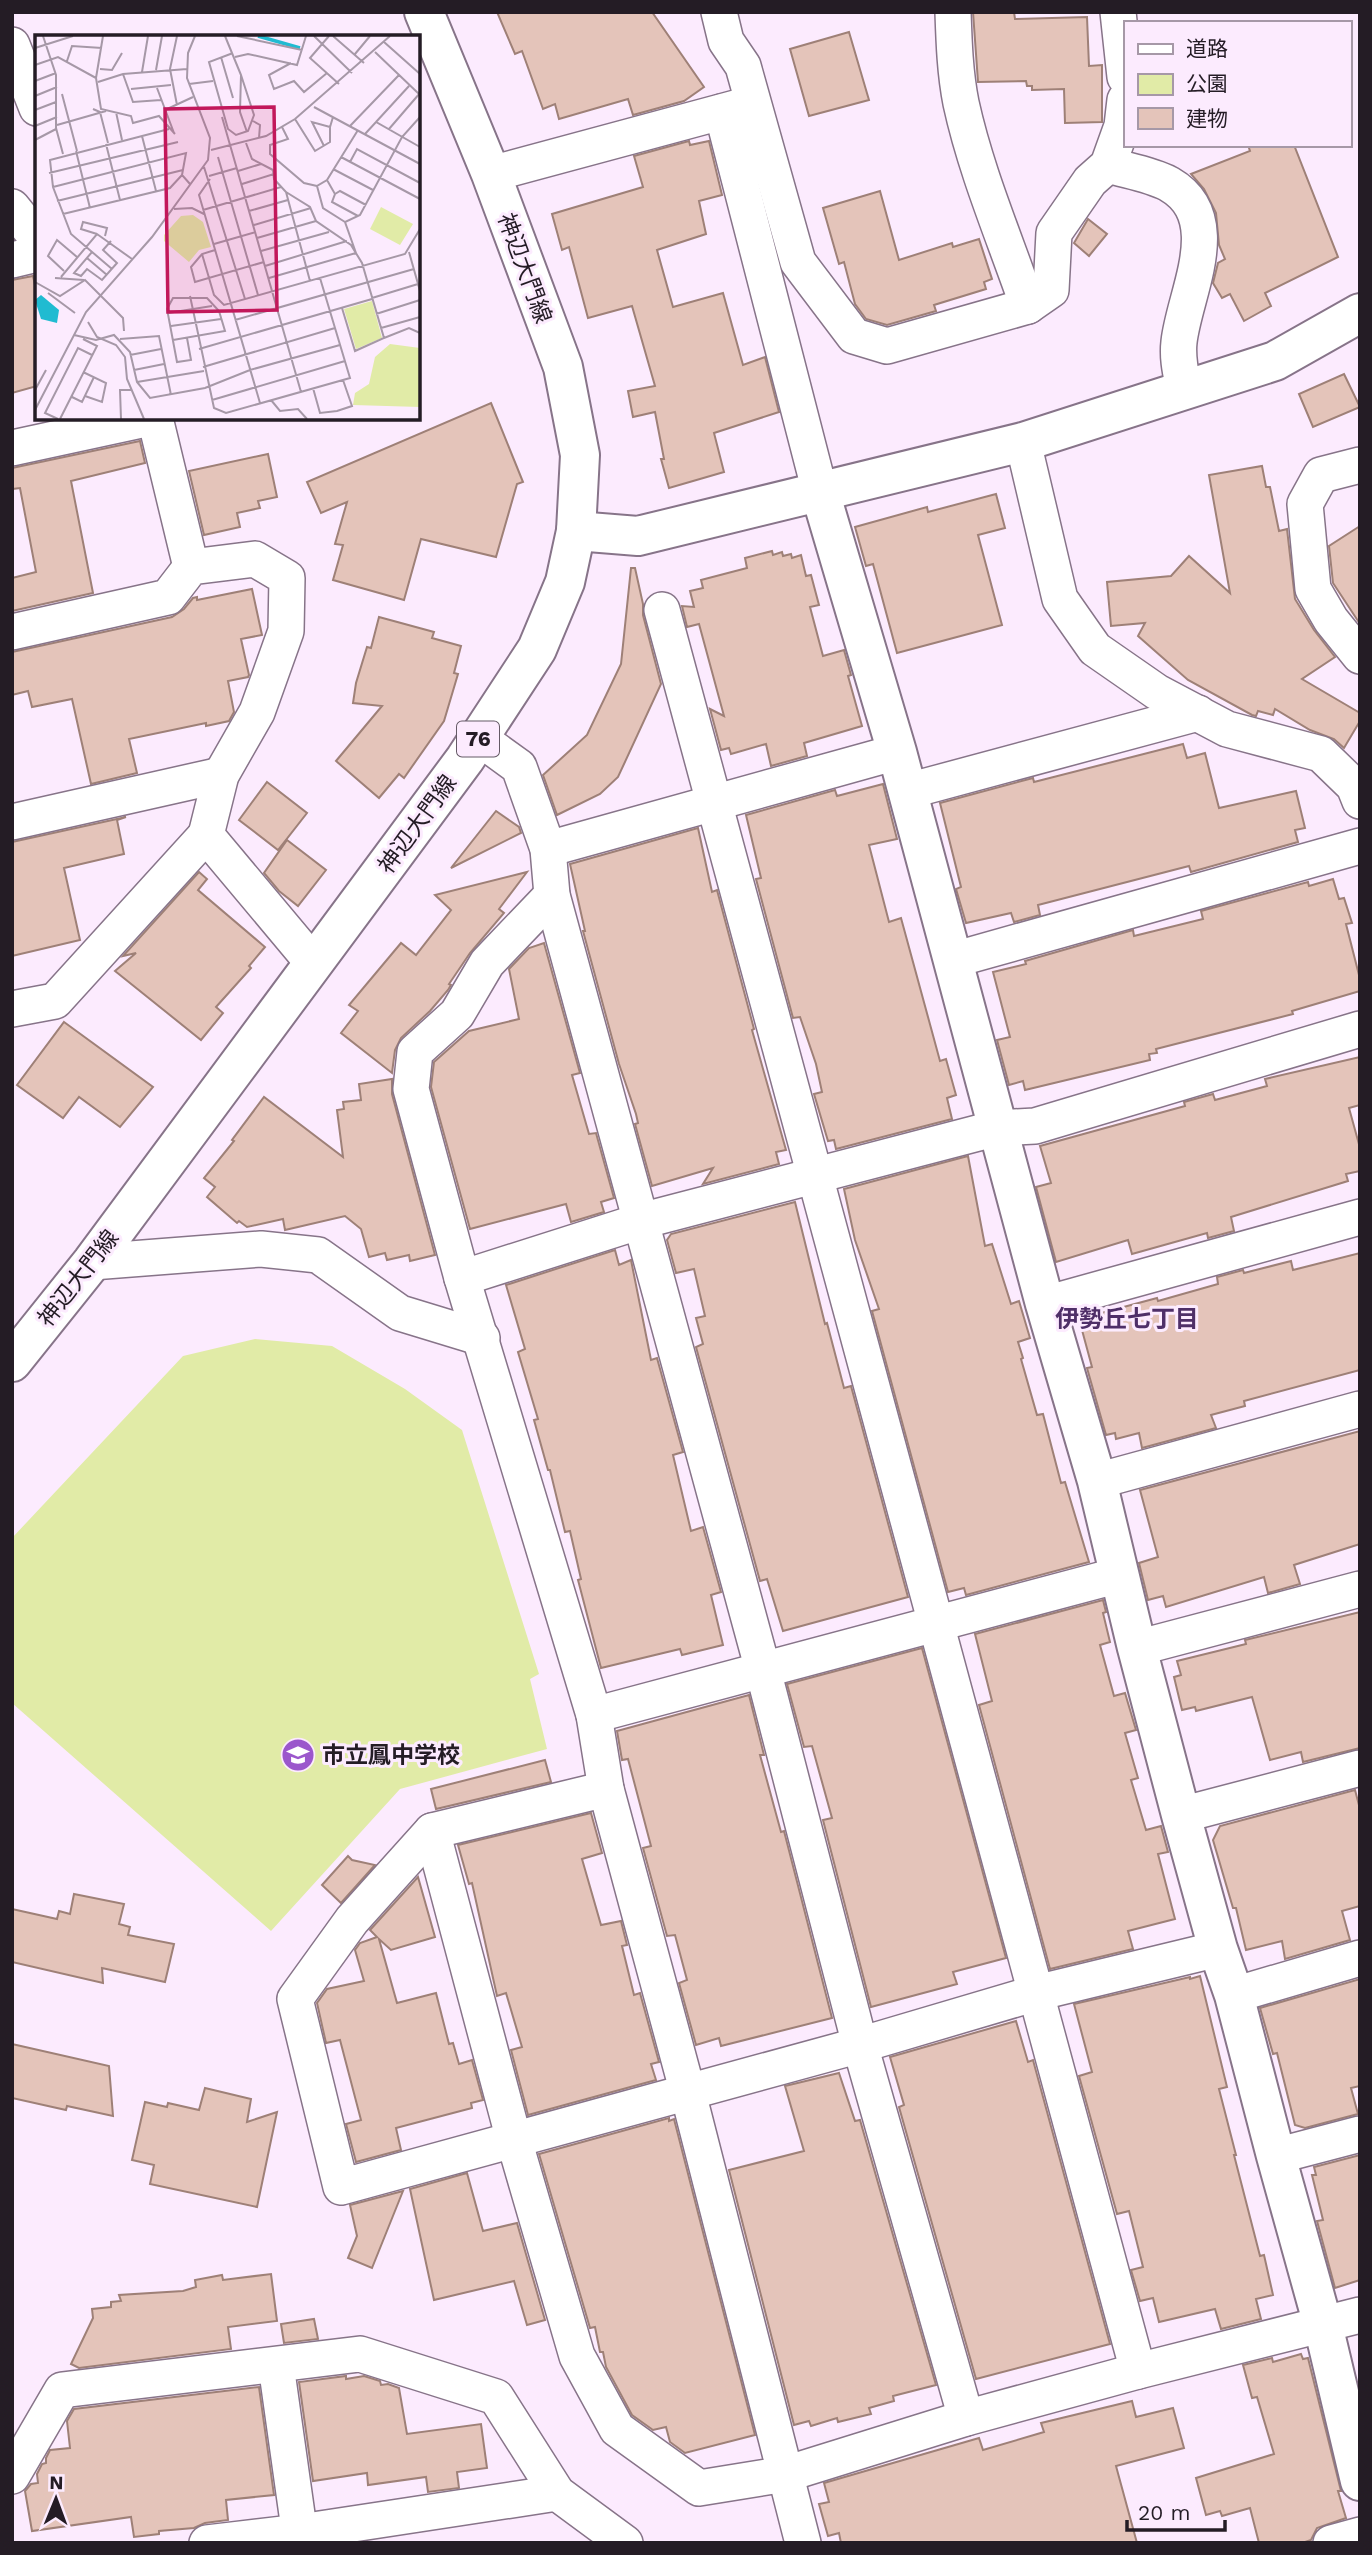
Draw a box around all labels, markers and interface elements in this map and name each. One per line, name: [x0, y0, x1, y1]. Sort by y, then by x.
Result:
legend: [1124, 21, 1351, 147]
inset map: [35, 35, 420, 420]
text: 道路: [1186, 36, 1228, 61]
text: 公園: [1186, 71, 1228, 96]
text: 建物: [1186, 106, 1228, 131]
street label: 神辺大門線: [492, 210, 557, 327]
road number: 76: [457, 722, 499, 756]
street label: 神辺大門線: [373, 770, 462, 879]
street label: 神辺大門線: [32, 1225, 124, 1332]
district label: 伊勢丘七丁目: [1055, 1305, 1199, 1333]
school or university icon: 市立鳳中学校: [279, 1736, 317, 1774]
place label: 市立鳳中学校: [322, 1742, 460, 1769]
north arrow: [21, 2464, 91, 2534]
text: N: [49, 2471, 64, 2494]
scale bar: [1127, 2488, 1225, 2532]
text: 20 m: [1138, 2500, 1190, 2525]

